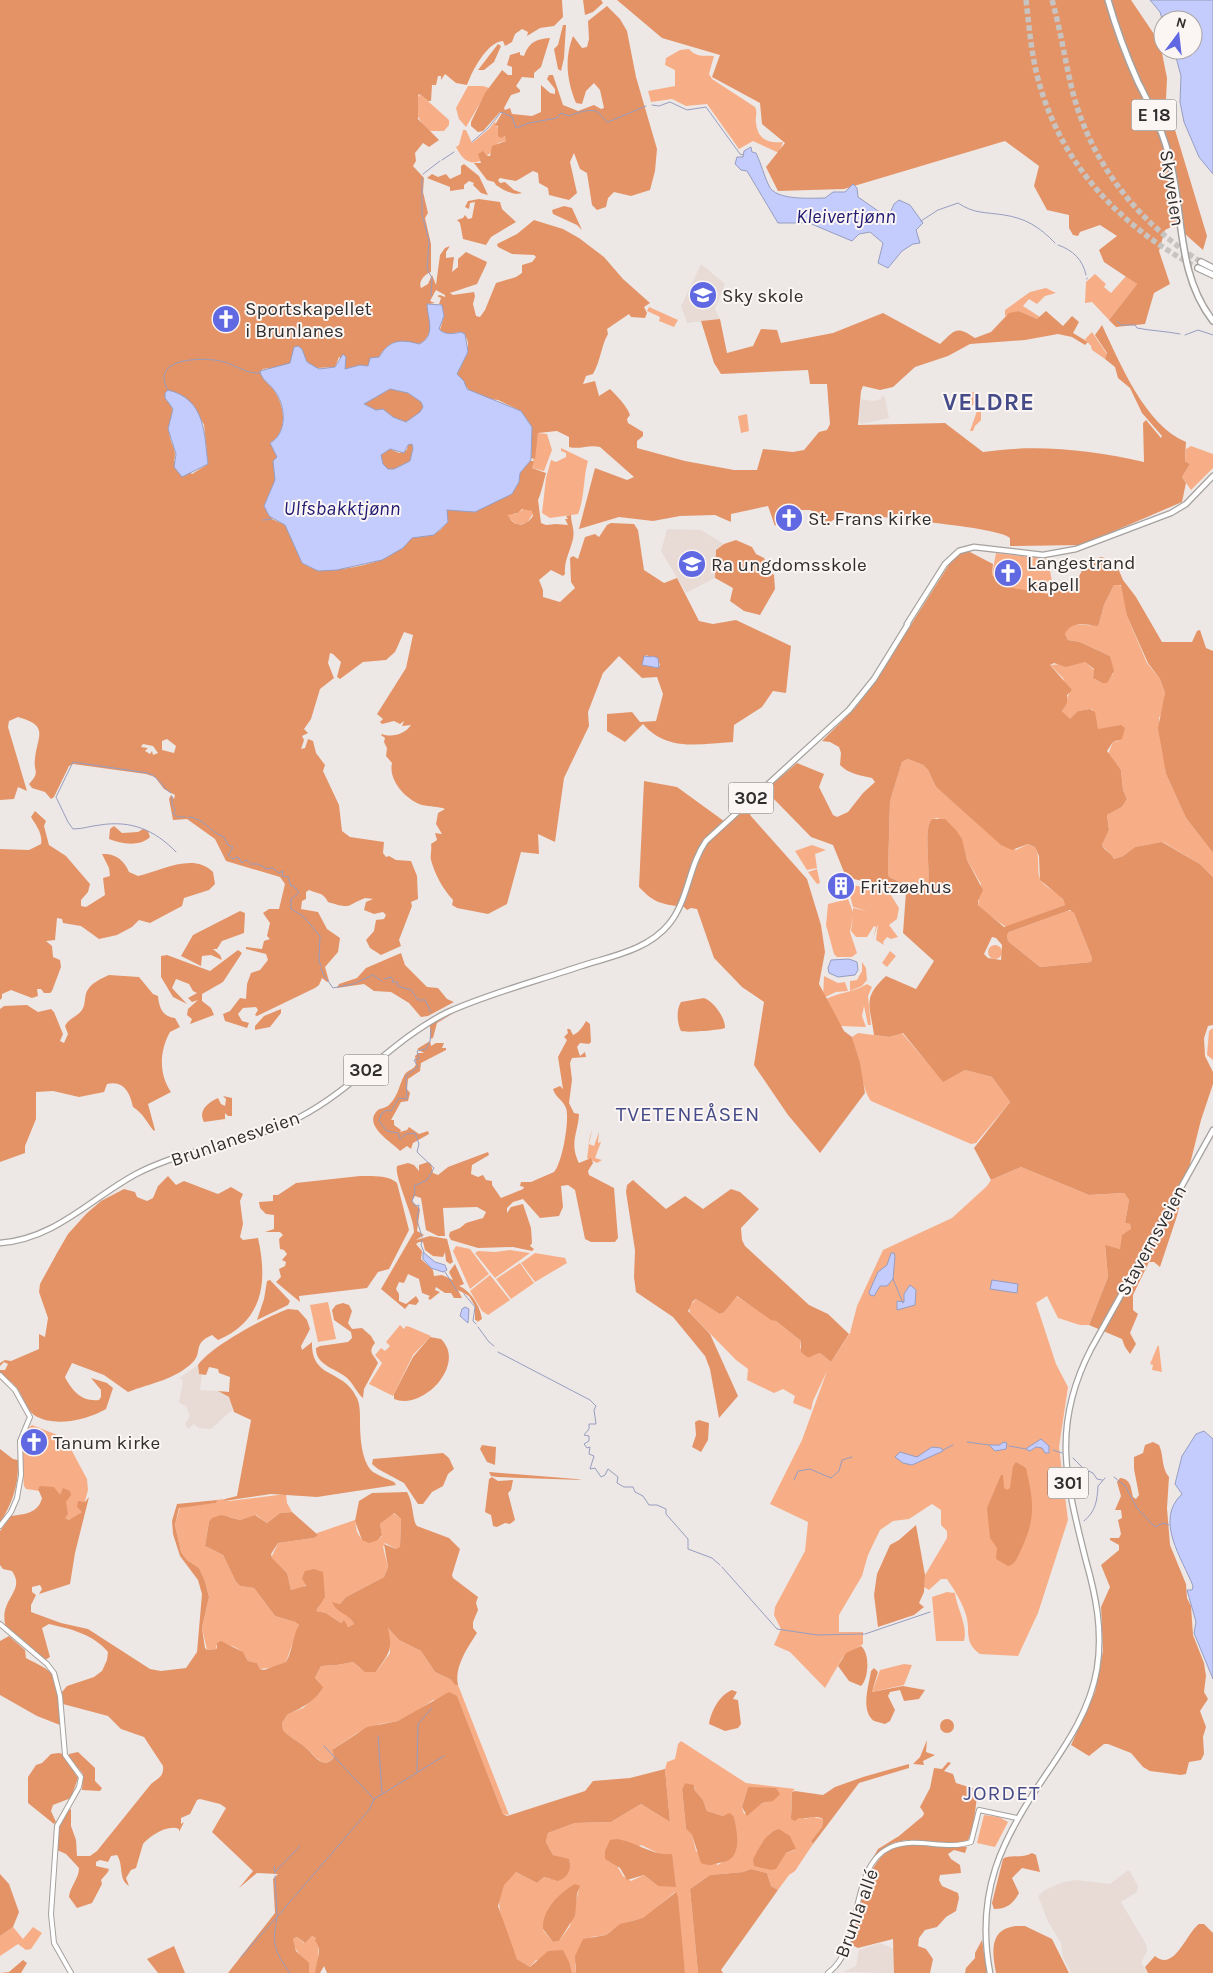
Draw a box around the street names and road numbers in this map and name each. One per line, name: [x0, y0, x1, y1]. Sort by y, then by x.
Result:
road number: E 18: [1132, 100, 1176, 130]
street label: Skyveien: [1155, 148, 1189, 228]
road number: 302: [728, 782, 774, 814]
road number: 302: [344, 1054, 388, 1086]
street label: Brunlanesveien: [168, 1107, 303, 1171]
street label: Stavernsveien: [1112, 1181, 1191, 1300]
road number: 301: [1048, 1468, 1088, 1499]
street label: Brunla allé: [831, 1866, 883, 1961]

